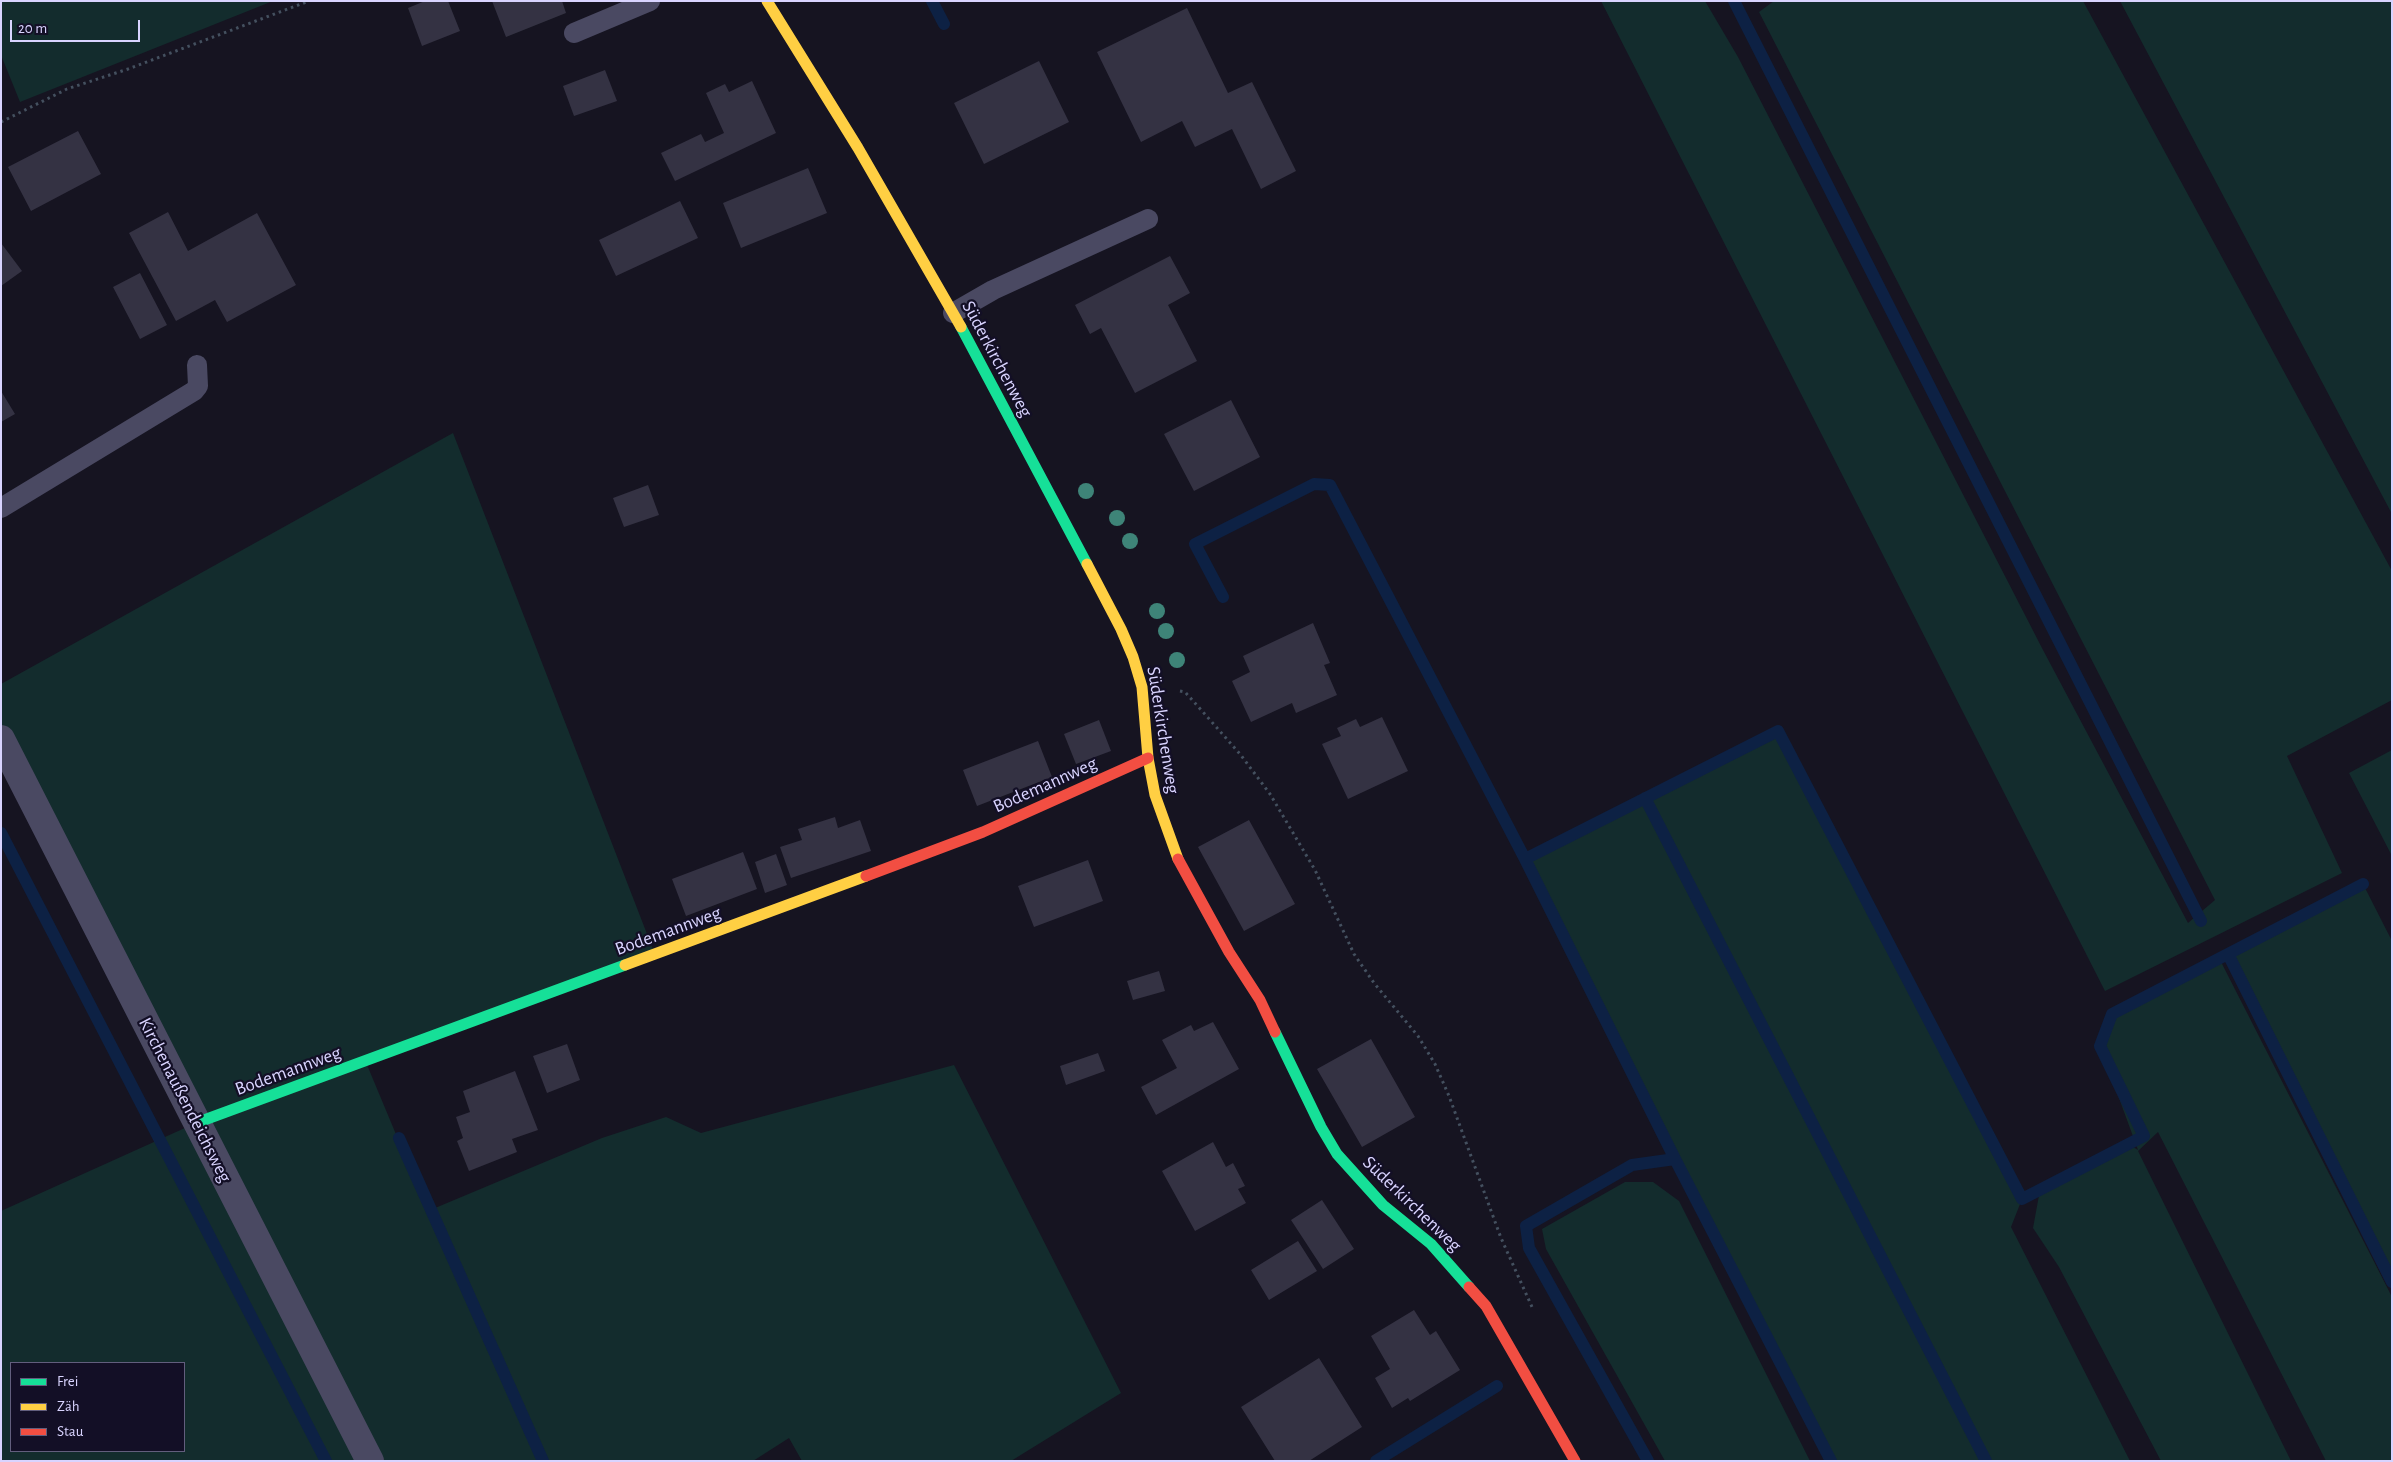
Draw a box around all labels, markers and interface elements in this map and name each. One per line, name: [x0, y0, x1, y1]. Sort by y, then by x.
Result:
scale bar: [12, 10, 142, 42]
text: 20 m: [18, 21, 47, 36]
street label: Süderkirchenweg: [957, 297, 1037, 421]
street label: Süderkirchenweg: [1142, 665, 1184, 795]
street label: Bodemannweg: [990, 752, 1100, 818]
street label: Bodemannweg: [612, 901, 724, 961]
street label: Kirchenaußendeichsweg: [133, 1014, 237, 1186]
street label: Bodemannweg: [232, 1041, 344, 1101]
street label: Süderkirchenweg: [1358, 1151, 1466, 1257]
legend: [10, 1362, 185, 1452]
text: Frei: [57, 1374, 78, 1389]
text: Zäh: [57, 1399, 80, 1414]
text: Stau: [57, 1424, 83, 1439]

